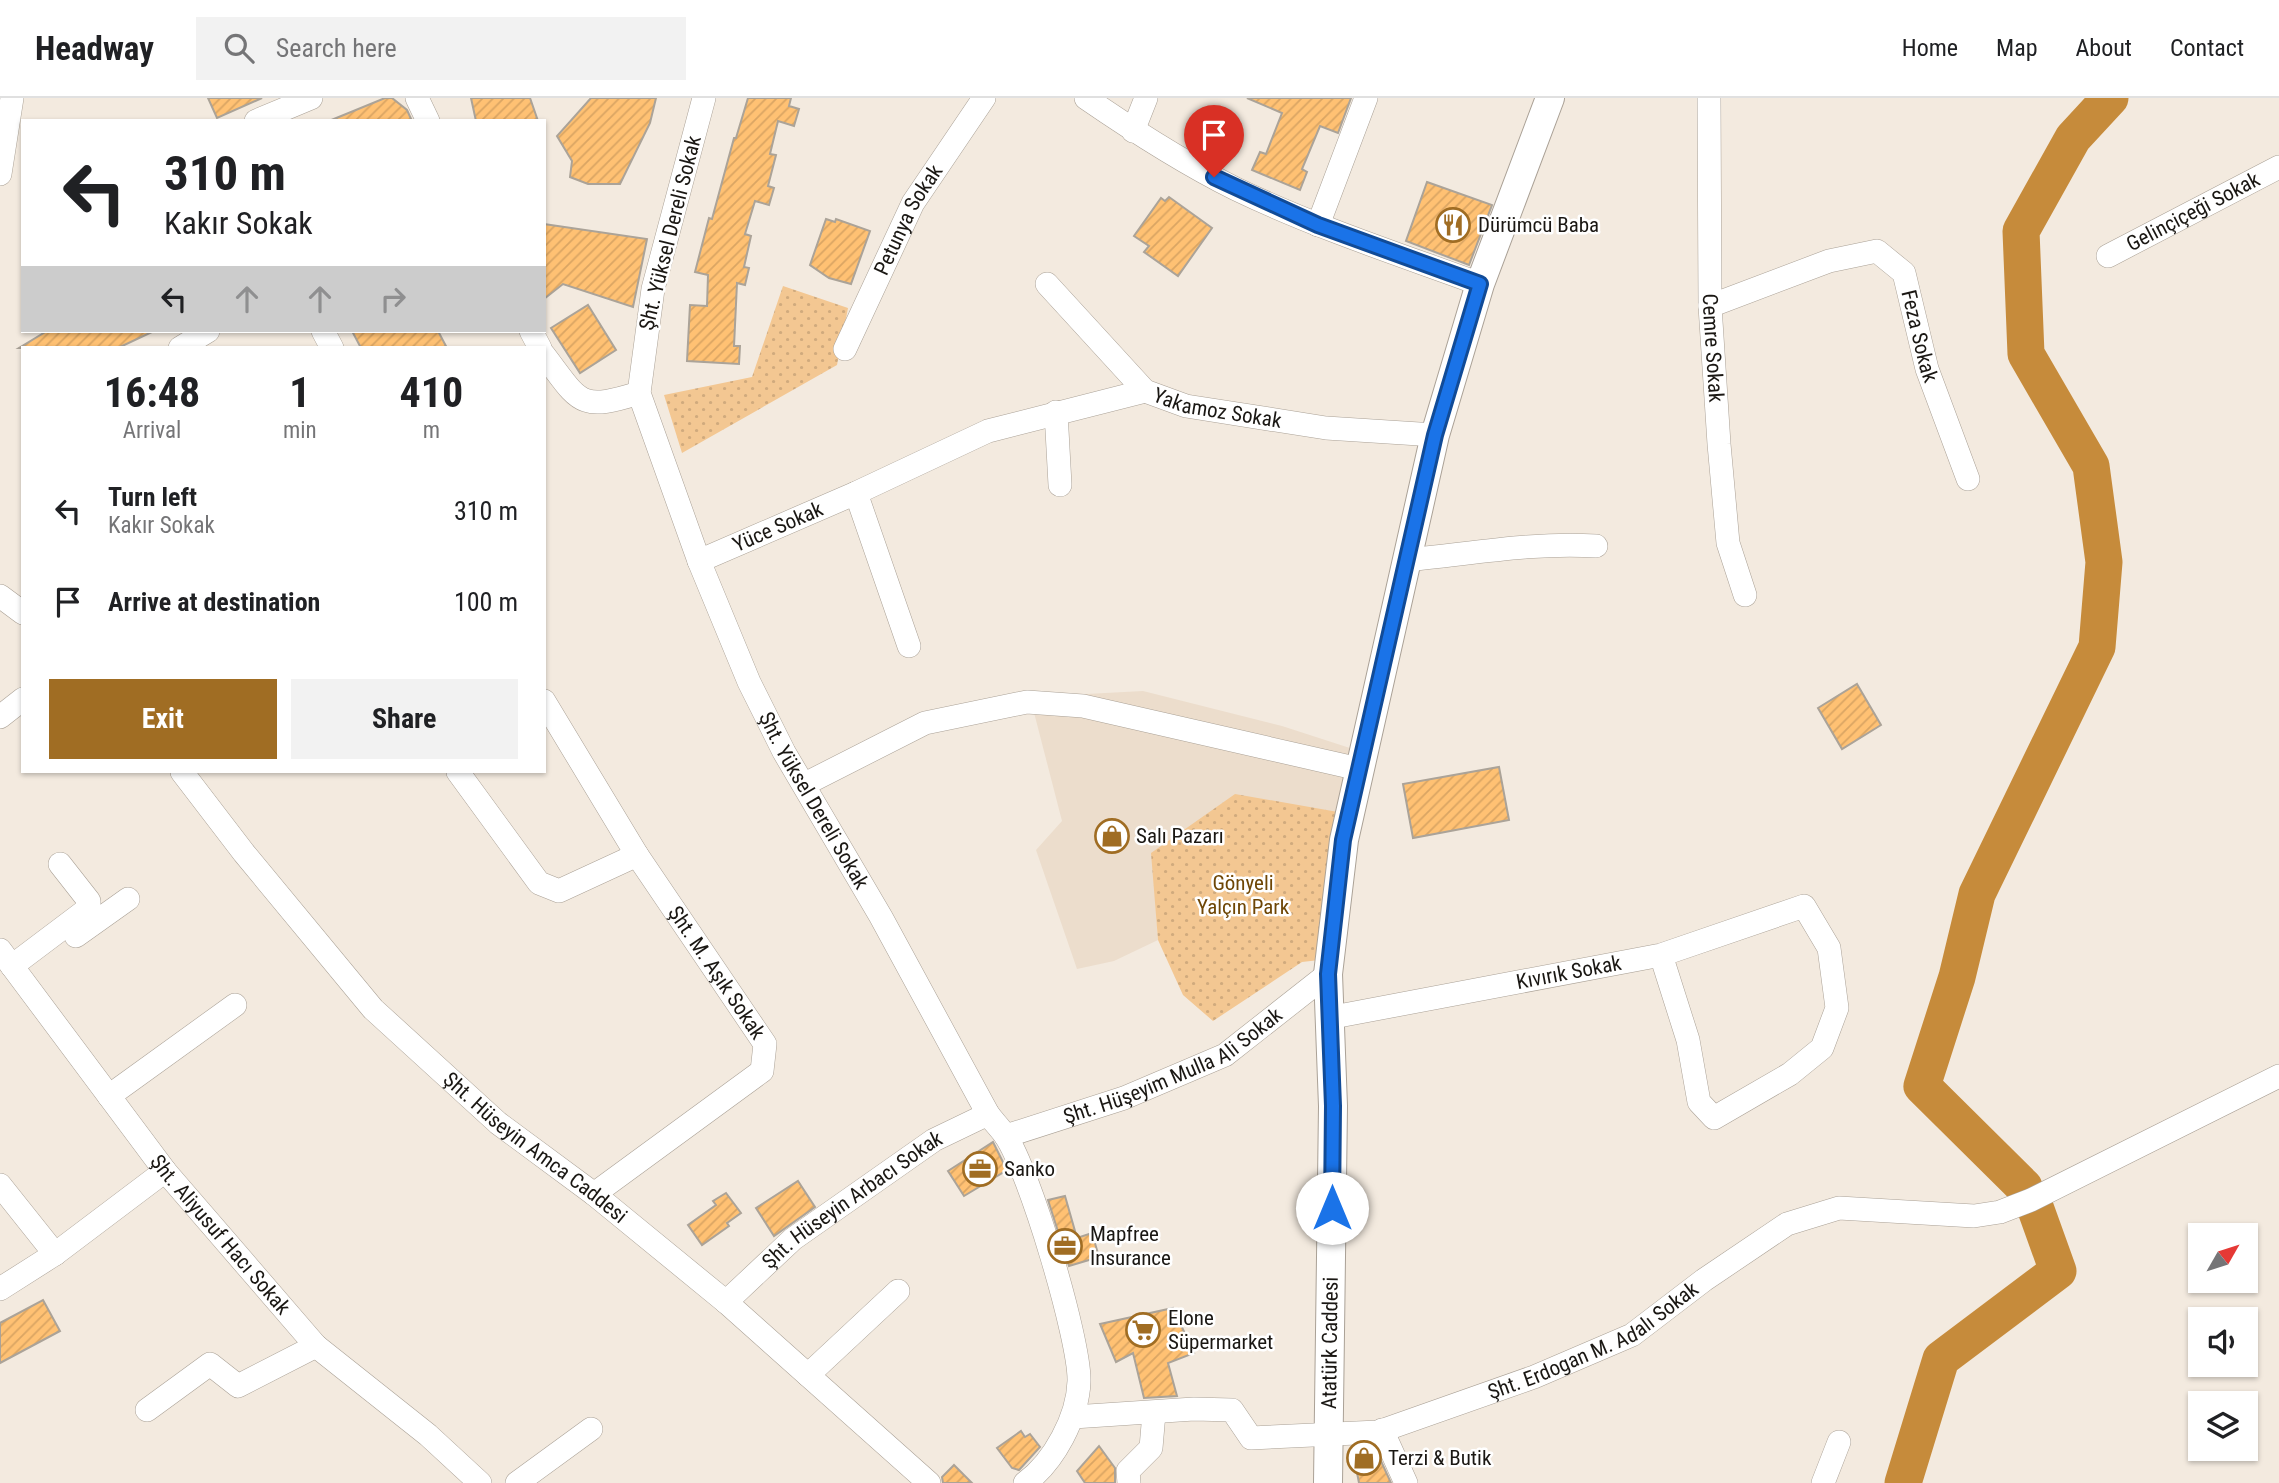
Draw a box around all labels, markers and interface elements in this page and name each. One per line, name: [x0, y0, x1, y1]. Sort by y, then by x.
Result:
search box: [196, 17, 686, 80]
text: Headway: [35, 29, 154, 68]
icon: search: [220, 29, 258, 67]
text: Search here: [276, 33, 397, 63]
text: Home: [1902, 34, 1958, 62]
text: Map: [1996, 34, 2038, 62]
text: About: [2076, 34, 2132, 62]
text: Contact: [2170, 34, 2244, 62]
pin: [1184, 105, 1244, 177]
icon: arrive: [1195, 116, 1233, 154]
street label: Şht. Yüksel Dereli Sokak: [634, 133, 706, 333]
text: 310 m: [164, 145, 286, 202]
icon: left: [49, 147, 140, 238]
street label: Petunya Sokak: [869, 160, 948, 279]
street label: Gelinçiçeği Sokak: [2123, 167, 2264, 256]
text: Kakır Sokak: [164, 204, 313, 242]
restaurant icon: Dürümcü Baba: [1434, 206, 1472, 244]
place label: Dürümcü Baba: [1478, 213, 1599, 237]
icon: left: [155, 280, 193, 318]
icon: ahead: [228, 280, 266, 318]
icon: ahead: [301, 280, 339, 318]
icon: right: [374, 280, 412, 318]
street label: Feza Sokak: [1896, 287, 1943, 386]
street label: Cemre Sokak: [1698, 293, 1728, 404]
text: 16:48: [104, 368, 200, 417]
text: 1: [289, 368, 310, 417]
text: 410: [399, 368, 463, 417]
street label: Yakamoz Sokak: [1150, 383, 1284, 433]
text: Arrival: [123, 417, 181, 444]
text: min: [283, 417, 317, 444]
text: m: [423, 417, 440, 444]
text: Turn left: [108, 482, 197, 512]
icon: left: [49, 492, 87, 530]
text: 310 m: [454, 496, 518, 526]
street label: Yüce Sokak: [729, 497, 827, 557]
text: Kakır Sokak: [108, 512, 215, 539]
icon: arrive: [49, 583, 87, 621]
text: Arrive at destination: [108, 587, 320, 617]
text: 100 m: [454, 587, 518, 617]
button: Exit: [49, 679, 277, 759]
button: Share: [291, 679, 518, 759]
street label: Şht. Yüksel Dereli Sokak: [754, 708, 874, 894]
shop icon: Salı Pazarı: [1093, 817, 1131, 855]
place label: Salı Pazarı: [1136, 824, 1224, 848]
park label: Gönyeli Yalçın Park: [1197, 871, 1290, 919]
street label: Şht. M. Aşık Sokak: [663, 902, 770, 1044]
street label: Kıvırık Sokak: [1514, 951, 1624, 994]
street label: Şht. Hüşeyim Mulla Ali Sokak: [1060, 1002, 1287, 1129]
street label: Şht. Hüseyin Amca Caddesi: [438, 1067, 632, 1228]
street label: Şht. Hüseyin Arbacı Sokak: [757, 1126, 946, 1274]
street label: Şht. Aliyusuf Hacı Sokak: [145, 1150, 296, 1320]
office icon: Sanko: [961, 1150, 999, 1188]
place label: Sanko: [1004, 1157, 1055, 1181]
position arrow: [1295, 1171, 1369, 1245]
place label: Mapfree Insurance: [1090, 1222, 1171, 1270]
north arrow: [2188, 1223, 2258, 1293]
map controls: [2188, 1223, 2258, 1461]
office icon: Mapfree Insurance: [1046, 1227, 1084, 1265]
street label: Atatürk Caddesi: [1317, 1277, 1343, 1409]
street label: Şht. Erdogan M. Adalı Sokak: [1485, 1277, 1703, 1404]
place label: Elone Süpermarket: [1168, 1306, 1273, 1354]
button: sound: [2188, 1307, 2258, 1377]
supermarket icon: Elone Süpermarket: [1124, 1311, 1162, 1349]
button: layers: [2188, 1391, 2258, 1461]
shop icon: Terzi & Butik: [1345, 1439, 1383, 1477]
place label: Terzi & Butik: [1388, 1446, 1492, 1470]

